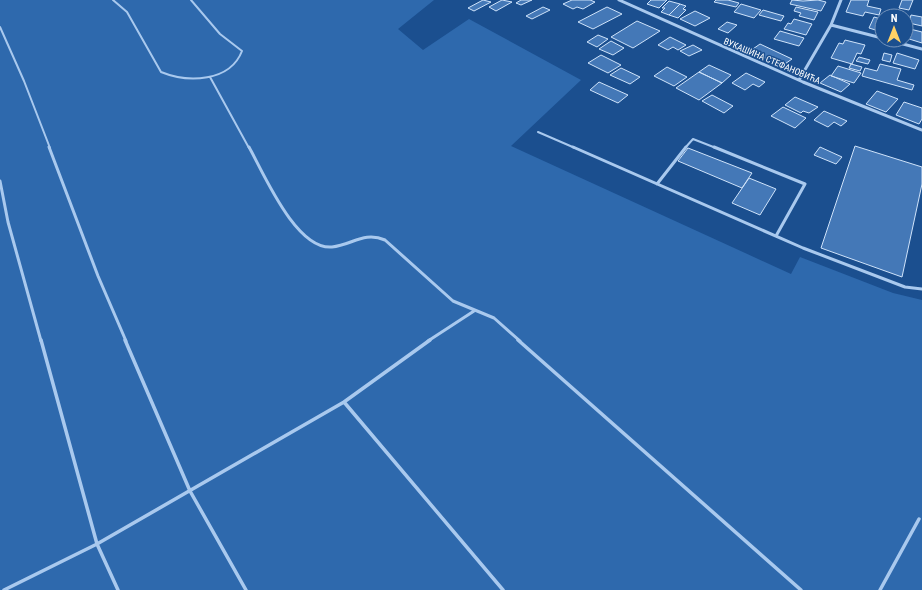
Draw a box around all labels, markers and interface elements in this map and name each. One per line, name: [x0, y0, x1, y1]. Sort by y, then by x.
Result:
north arrow: [874, 8, 914, 48]
text: N: [891, 12, 898, 25]
street label: ВУКАШИНА СТЕФАНОВИЋА: [722, 36, 822, 86]

